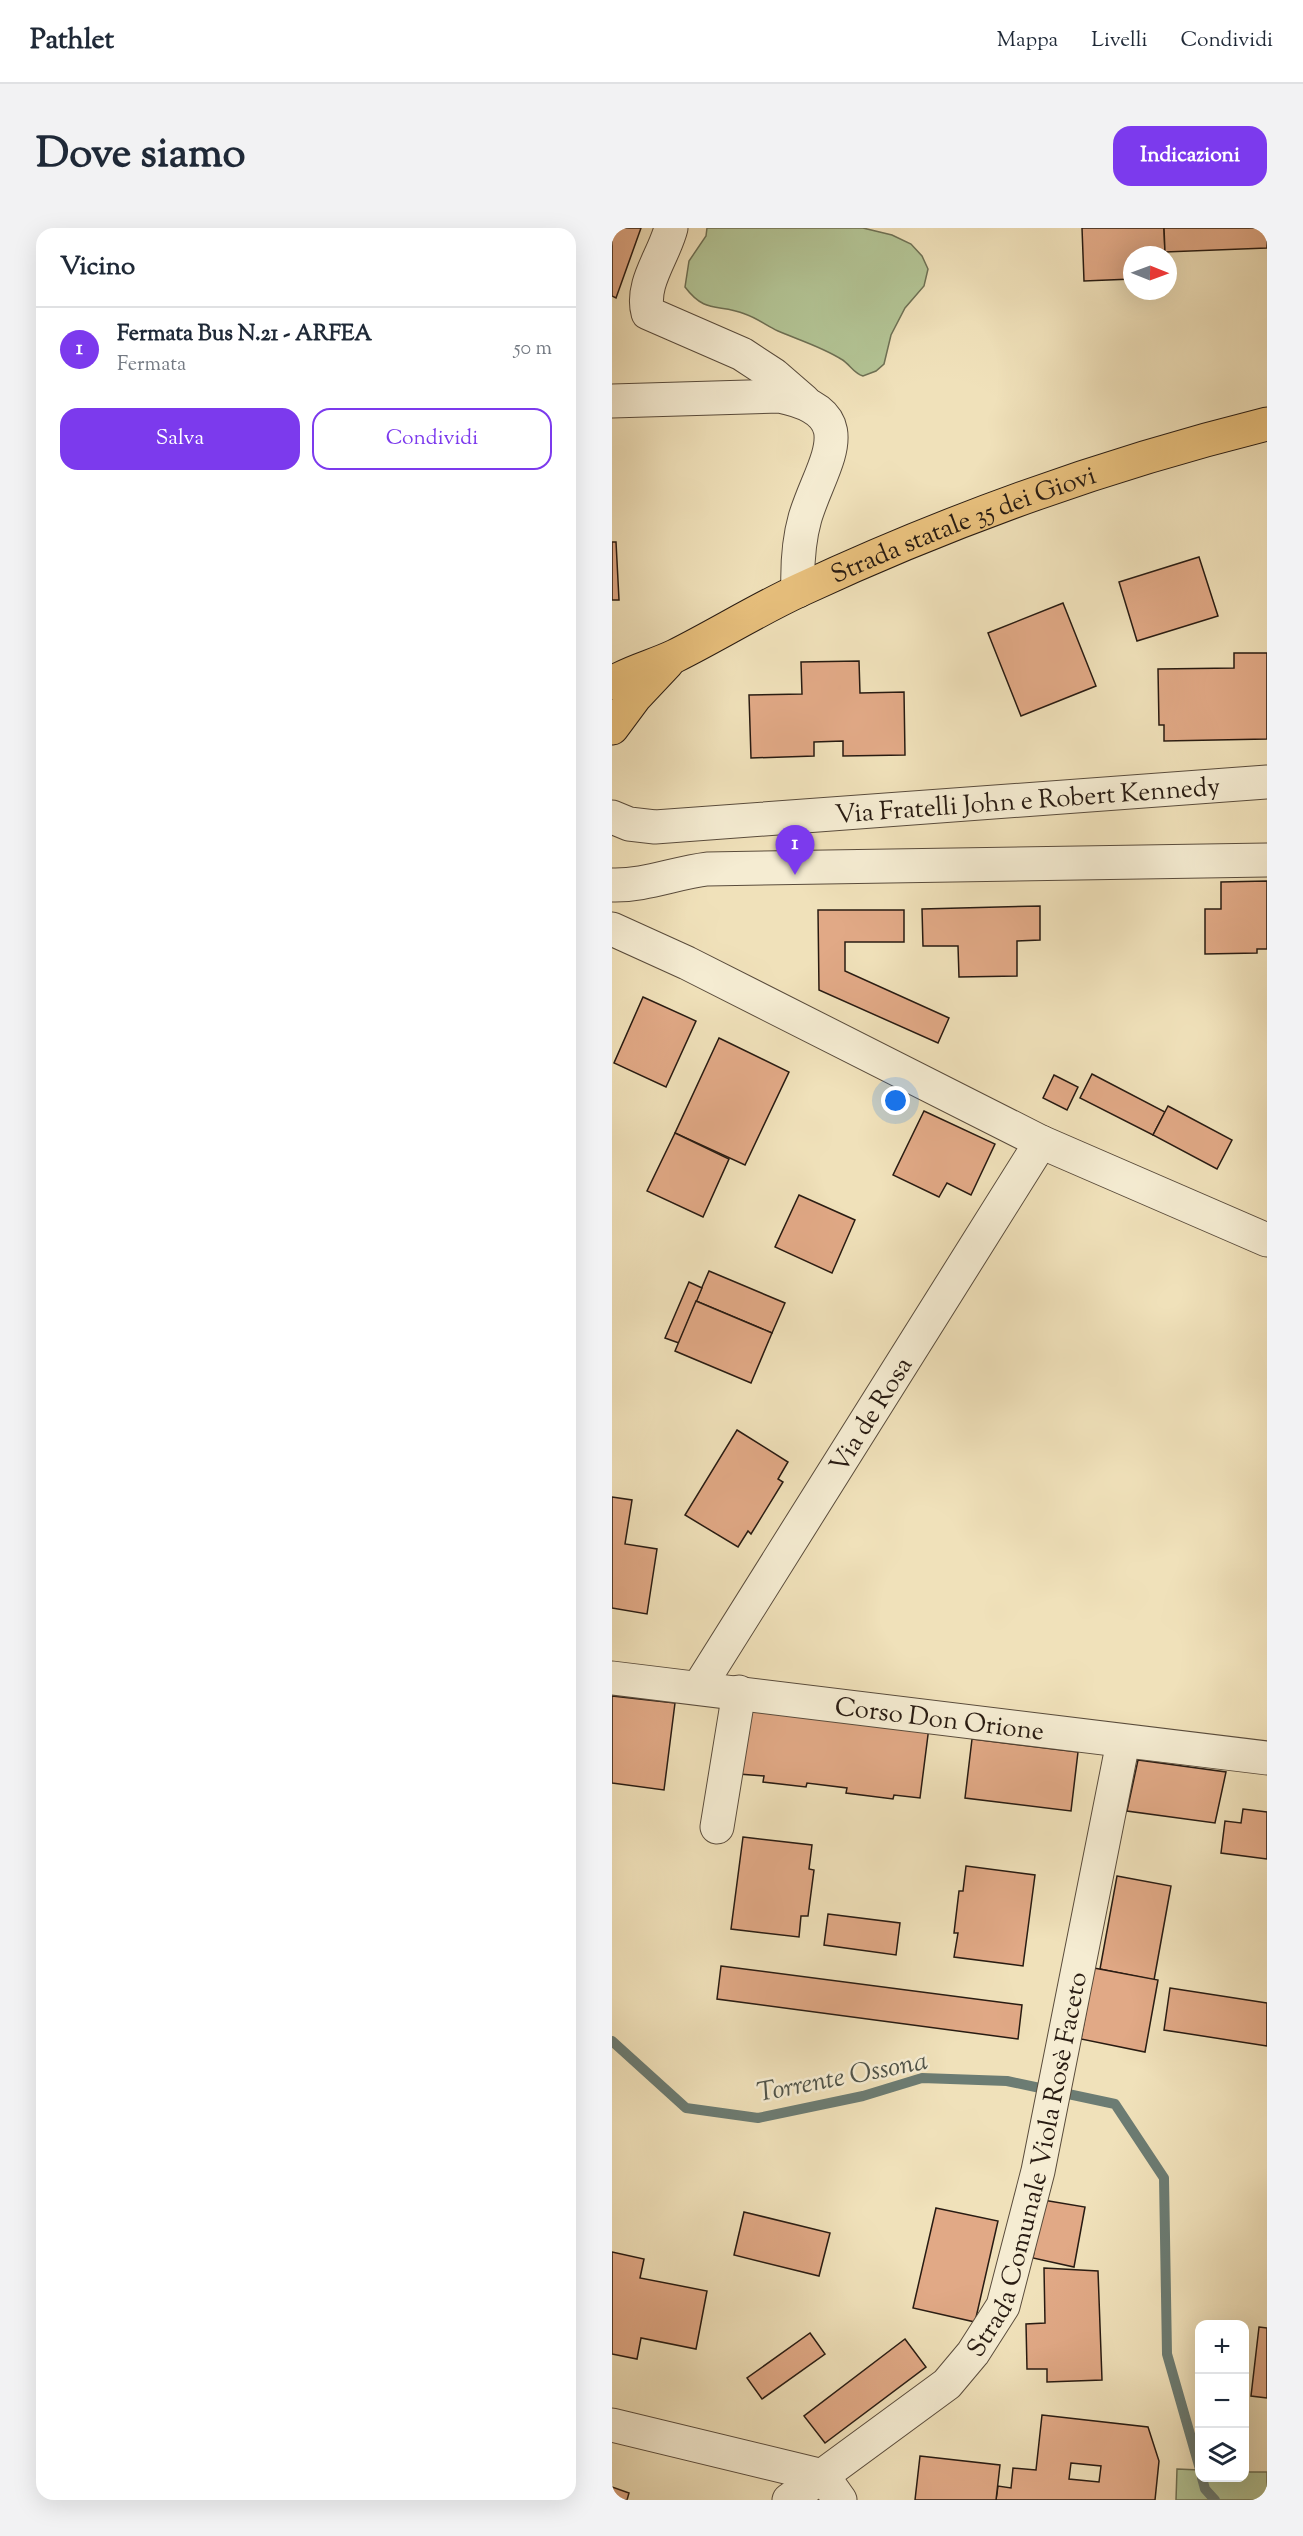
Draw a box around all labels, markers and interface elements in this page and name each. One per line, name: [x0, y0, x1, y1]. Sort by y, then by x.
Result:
text: Pathlet: [30, 21, 114, 61]
text: Mappa: [997, 26, 1058, 56]
text: Livelli: [1091, 26, 1148, 56]
text: Condividi: [1181, 26, 1273, 56]
text: Dove siamo: [36, 126, 245, 186]
button: Indicazioni: [1113, 126, 1267, 186]
north arrow: [1123, 246, 1177, 300]
text: Vicino: [60, 249, 135, 286]
text: Fermata Bus N.21 - ARFEA: [117, 319, 372, 351]
text: 1: [76, 335, 83, 364]
text: 50 m: [514, 335, 552, 364]
text: Fermata: [117, 351, 186, 380]
button: Salva: [60, 408, 300, 470]
button: Condividi: [312, 408, 552, 470]
street label: Strada statale 35 dei Giovi: [825, 458, 1101, 595]
street label: Via Fratelli John e Robert Kennedy: [834, 769, 1222, 835]
pin: 1: [776, 826, 814, 875]
your location: [881, 1086, 910, 1115]
street label: Via de Rosa: [822, 1350, 923, 1481]
street label: Corso Don Orione: [832, 1689, 1046, 1752]
street label: Strada Comunale Viola Rosè Faceto: [959, 1969, 1098, 2365]
water label: Torrente Ossona: [754, 2043, 931, 2114]
map controls: [1195, 2320, 1249, 2482]
button: +: [1195, 2320, 1249, 2374]
button: −: [1195, 2374, 1249, 2428]
button: layers: [1195, 2428, 1249, 2482]

